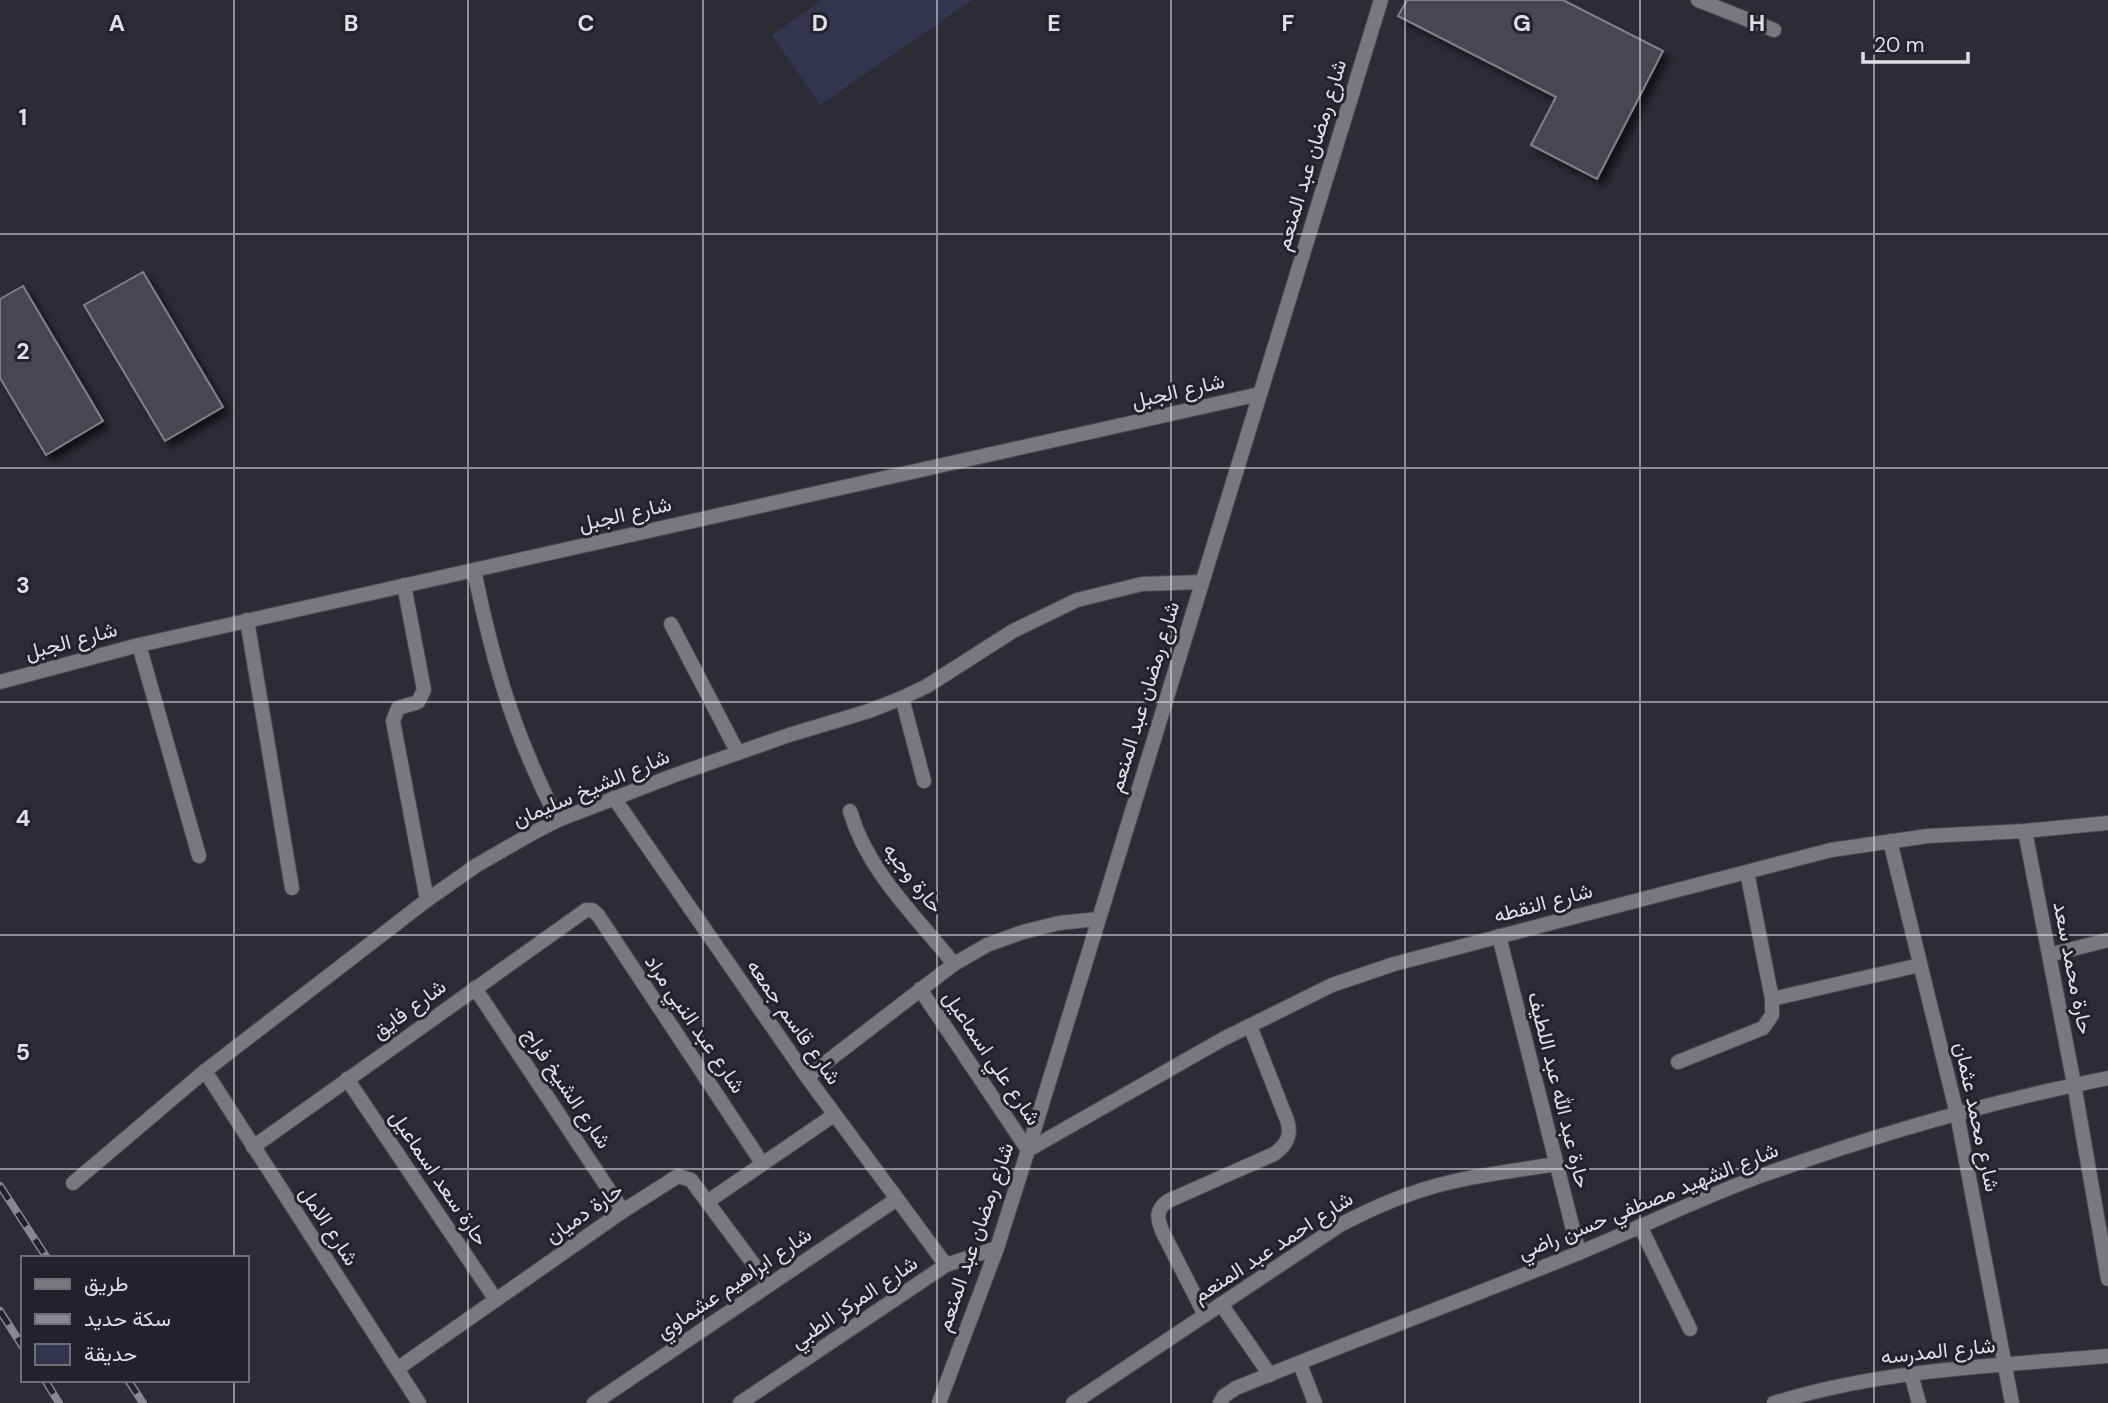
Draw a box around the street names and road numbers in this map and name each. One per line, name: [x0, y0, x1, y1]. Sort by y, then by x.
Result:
street label: شارع رمضان عبد المنعم: [1269, 56, 1353, 254]
street label: شارع الجبل: [1129, 367, 1227, 415]
street label: شارع الجبل: [576, 490, 674, 538]
street label: شارع رمضان عبد المنعم: [1102, 598, 1186, 796]
street label: شارع الجبل: [22, 615, 120, 667]
street label: شارع الشيخ سليمان: [508, 742, 674, 834]
street label: حارة وجيه: [877, 837, 949, 919]
street label: شارع النقطه: [1490, 876, 1596, 930]
street label: حارة محمد سعد: [2046, 899, 2100, 1037]
street label: شارع عبد النبي مراد: [636, 949, 752, 1101]
street label: شارع قاسم جمعه: [740, 954, 848, 1090]
street label: شارع فايق: [366, 973, 452, 1045]
street label: شارع علي اسماعيل: [934, 985, 1047, 1133]
street label: حارة عبد الله عبد اللطيف: [1521, 989, 1597, 1191]
street label: شارع الشيخ فراج: [516, 1022, 618, 1154]
street label: شارع محمد عثمان: [1947, 1040, 2007, 1194]
street label: حارة سعد اسماعيل: [383, 1105, 495, 1251]
street label: شارع الشهيد مصطفي حسن راضي: [1514, 1136, 1784, 1269]
street label: شارع رمضان عبد المنعم: [929, 1139, 1021, 1335]
street label: حارة دميان: [539, 1176, 629, 1250]
street label: شارع الامل: [293, 1181, 365, 1271]
street label: شارع احمد عبد المنعم: [1187, 1185, 1359, 1309]
street label: شارع ابراهيم عشماوي: [651, 1221, 819, 1348]
street label: شارع المركز الطبي: [785, 1249, 925, 1357]
street label: شارع المدرسه: [1879, 1331, 1997, 1371]

